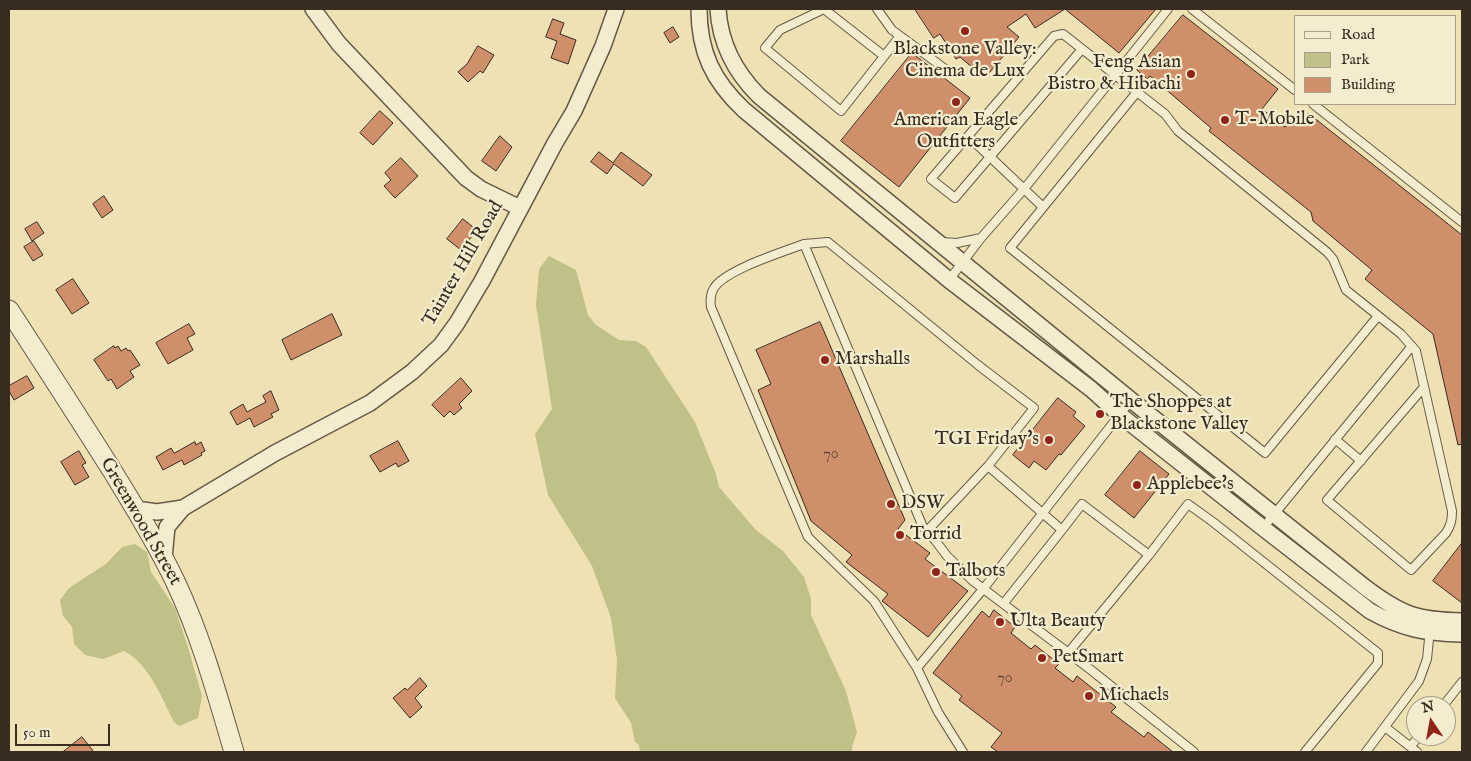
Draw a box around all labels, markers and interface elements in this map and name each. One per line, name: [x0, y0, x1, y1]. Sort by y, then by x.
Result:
legend: [1294, 15, 1456, 105]
marker: Blackstone Valley: Cinema de Lux: [959, 25, 971, 37]
text: Road: [1341, 25, 1375, 44]
place label: Blackstone Valley: Cinema de Lux: [893, 39, 1037, 83]
text: Park: [1341, 50, 1370, 69]
place label: Feng Asian Bistro & Hibachi: [1047, 52, 1181, 96]
marker: Feng Asian Bistro & Hibachi: [1185, 68, 1197, 80]
text: Building: [1341, 75, 1395, 94]
marker: American Eagle Outfitters: [950, 96, 962, 108]
place label: T-Mobile: [1235, 109, 1315, 131]
place label: American Eagle Outfitters: [894, 110, 1018, 154]
marker: T-Mobile: [1219, 114, 1231, 126]
street label: Tainter Hill Road: [419, 197, 509, 331]
place label: Marshalls: [835, 349, 910, 371]
marker: Marshalls: [819, 354, 831, 366]
place label: The Shoppes at Blackstone Valley: [1110, 392, 1248, 436]
marker: The Shoppes at Blackstone Valley: [1094, 408, 1106, 420]
place label: TGI Friday's: [935, 429, 1039, 451]
marker: TGI Friday's: [1043, 434, 1055, 446]
house number: 70: [823, 445, 839, 465]
street label: Greenwood Street: [94, 454, 186, 590]
place label: Applebee's: [1147, 474, 1234, 496]
marker: Applebee's: [1131, 479, 1143, 491]
place label: DSW: [901, 493, 944, 515]
marker: DSW: [885, 498, 897, 510]
place label: Torrid: [910, 524, 961, 546]
marker: Torrid: [894, 529, 906, 541]
place label: Talbots: [946, 561, 1005, 583]
marker: Talbots: [930, 566, 942, 578]
place label: Ulta Beauty: [1010, 611, 1106, 633]
marker: Ulta Beauty: [994, 616, 1006, 628]
place label: PetSmart: [1052, 647, 1124, 669]
marker: PetSmart: [1036, 652, 1048, 664]
house number: 70: [997, 669, 1013, 689]
place label: Michaels: [1099, 685, 1169, 707]
marker: Michaels: [1083, 690, 1095, 702]
north arrow: [1406, 696, 1456, 746]
text: N: [1420, 697, 1436, 717]
scale bar: [18, 714, 112, 746]
text: 50 m: [23, 723, 51, 742]

